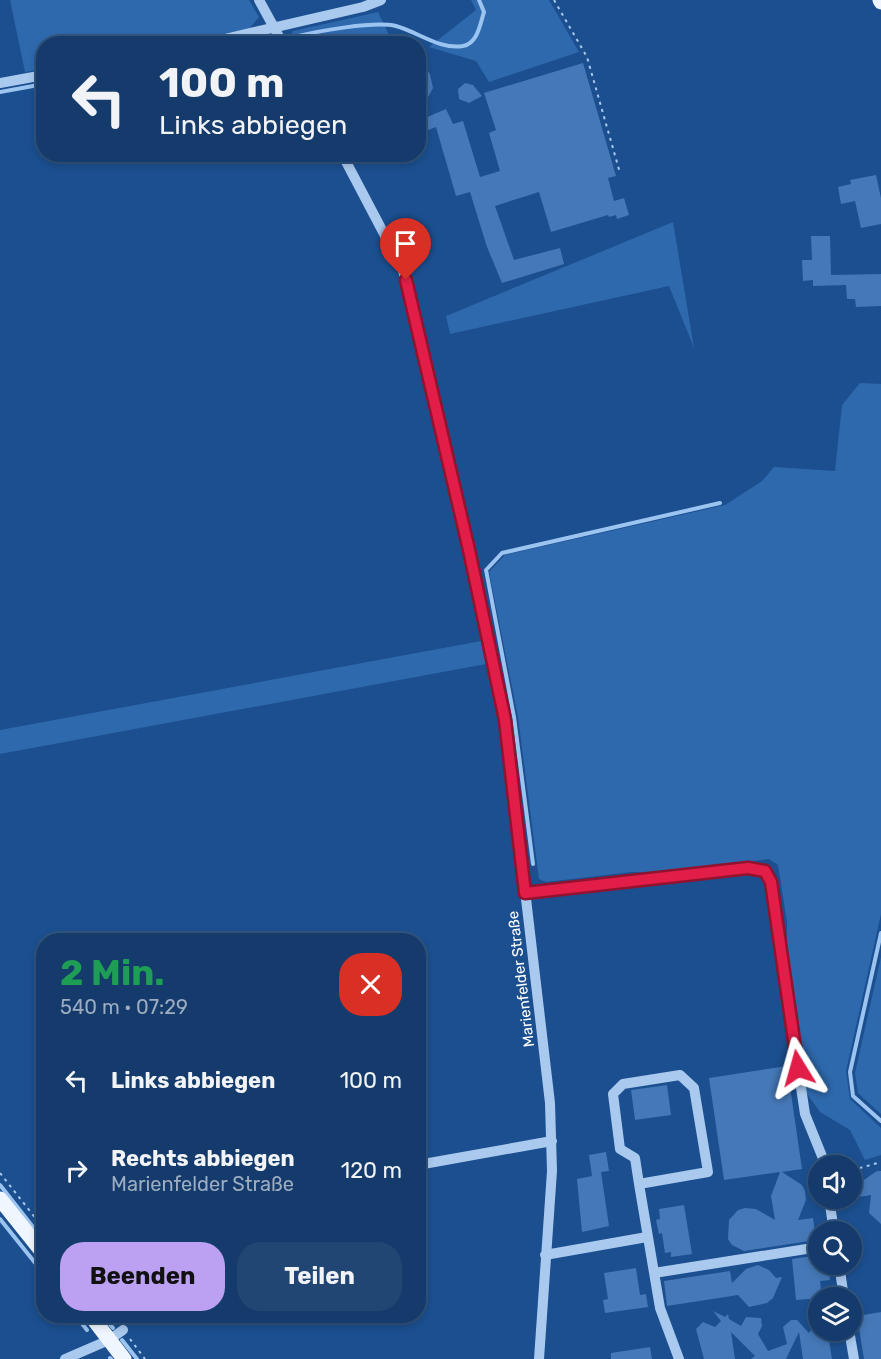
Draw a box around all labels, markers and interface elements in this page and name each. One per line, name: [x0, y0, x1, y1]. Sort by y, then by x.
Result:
text: 100 m: [159, 58, 284, 108]
icon: left: [60, 60, 138, 138]
text: Links abbiegen: [159, 109, 347, 141]
pin: [380, 218, 431, 280]
icon: arrive: [389, 227, 422, 260]
street label: Marienfelder Straße: [504, 910, 538, 1048]
text: 2 Min.: [60, 951, 165, 994]
button: close: [339, 953, 402, 1016]
text: 540 m · 07:29: [60, 995, 188, 1019]
position arrow: [766, 1036, 830, 1100]
icon: left: [60, 1064, 93, 1097]
text: Links abbiegen: [111, 1067, 275, 1094]
text: 100 m: [340, 1067, 402, 1094]
text: Rechts abbiegen: [111, 1145, 295, 1172]
icon: right: [60, 1154, 93, 1187]
map controls: [808, 1155, 862, 1341]
button: sound: [808, 1155, 862, 1209]
text: 120 m: [341, 1157, 402, 1184]
text: Marienfelder Straße: [111, 1172, 294, 1196]
button: search: [808, 1221, 862, 1275]
button: Beenden: [60, 1242, 225, 1311]
button: Teilen: [237, 1242, 402, 1311]
button: layers: [808, 1287, 862, 1341]

